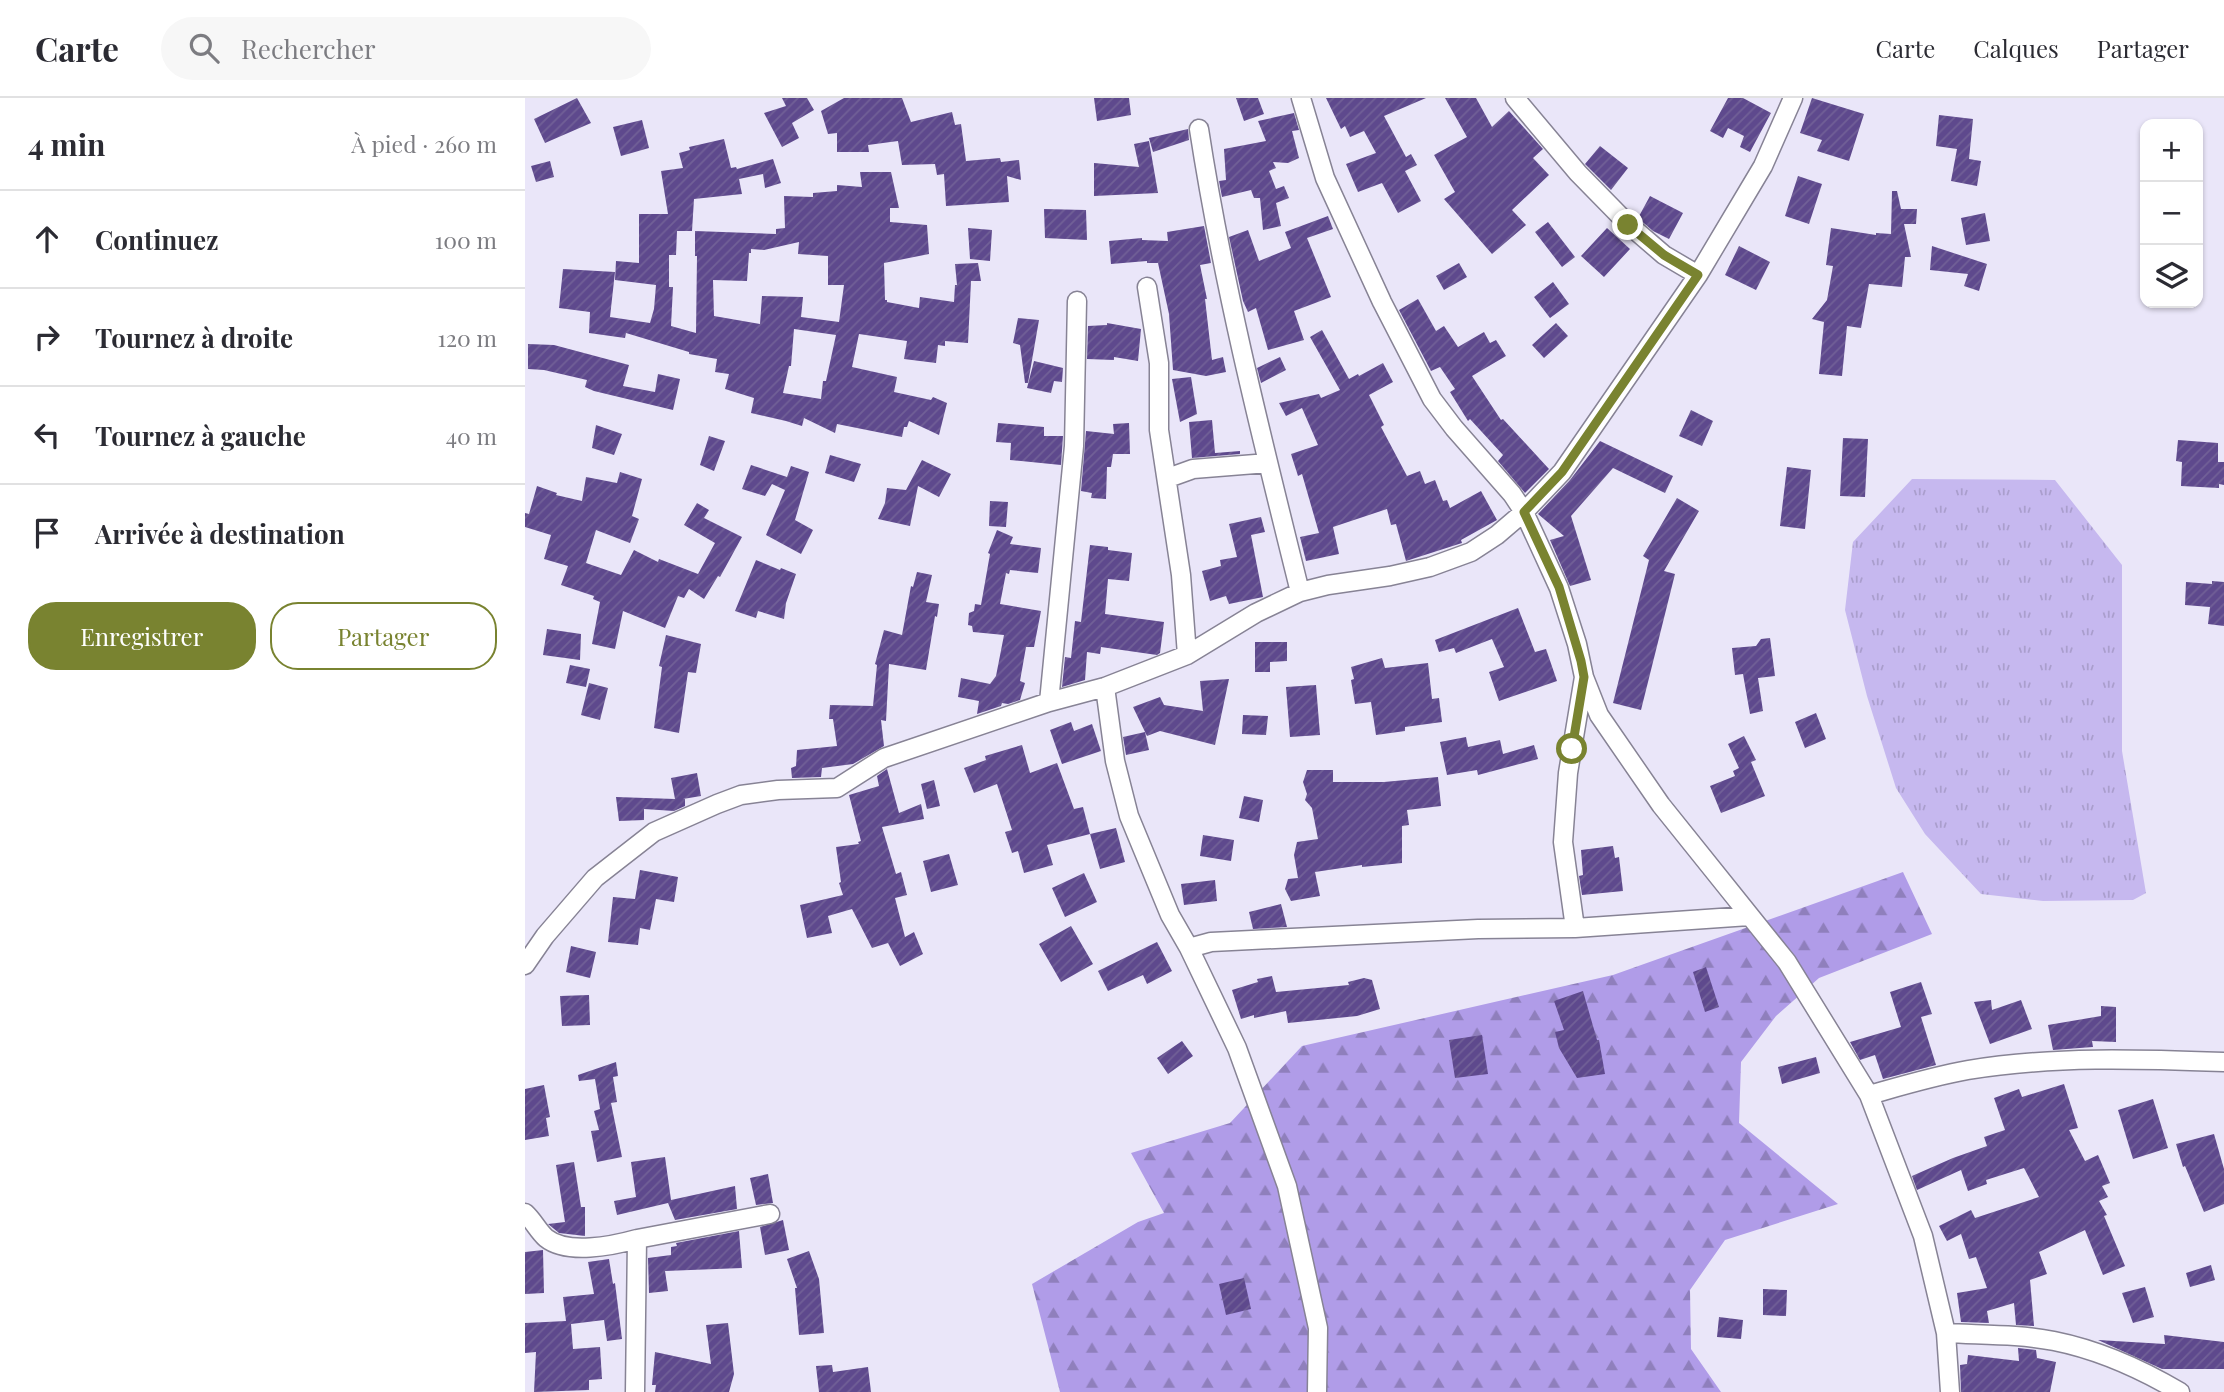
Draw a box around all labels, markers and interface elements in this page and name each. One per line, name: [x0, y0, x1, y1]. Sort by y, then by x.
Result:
search box: [161, 17, 651, 80]
text: Carte: [35, 26, 119, 70]
icon: search: [185, 29, 223, 67]
text: Rechercher: [241, 31, 376, 66]
text: Carte: [1876, 32, 1935, 64]
text: Calques: [1973, 32, 2059, 64]
text: Partager: [2097, 32, 2189, 64]
map controls: [2140, 119, 2203, 308]
button: +: [2140, 119, 2203, 182]
text: 4 min: [28, 124, 106, 164]
text: À pied · 260 m: [351, 128, 497, 159]
button: −: [2140, 182, 2203, 245]
route end: [1612, 209, 1643, 240]
icon: ahead: [28, 220, 66, 258]
text: Continuez: [95, 222, 218, 257]
text: 100 m: [435, 224, 497, 255]
button: layers: [2140, 245, 2203, 308]
icon: right: [28, 318, 66, 356]
text: Tournez à droite: [95, 320, 293, 355]
text: 120 m: [438, 322, 497, 353]
icon: left: [28, 416, 66, 454]
text: Tournez à gauche: [95, 418, 306, 453]
text: 40 m: [446, 420, 497, 451]
icon: arrive: [28, 514, 66, 552]
text: Arrivée à destination: [95, 516, 345, 551]
button: Enregistrer: [28, 602, 256, 670]
button: Partager: [270, 602, 497, 670]
route start: [1556, 733, 1587, 764]

